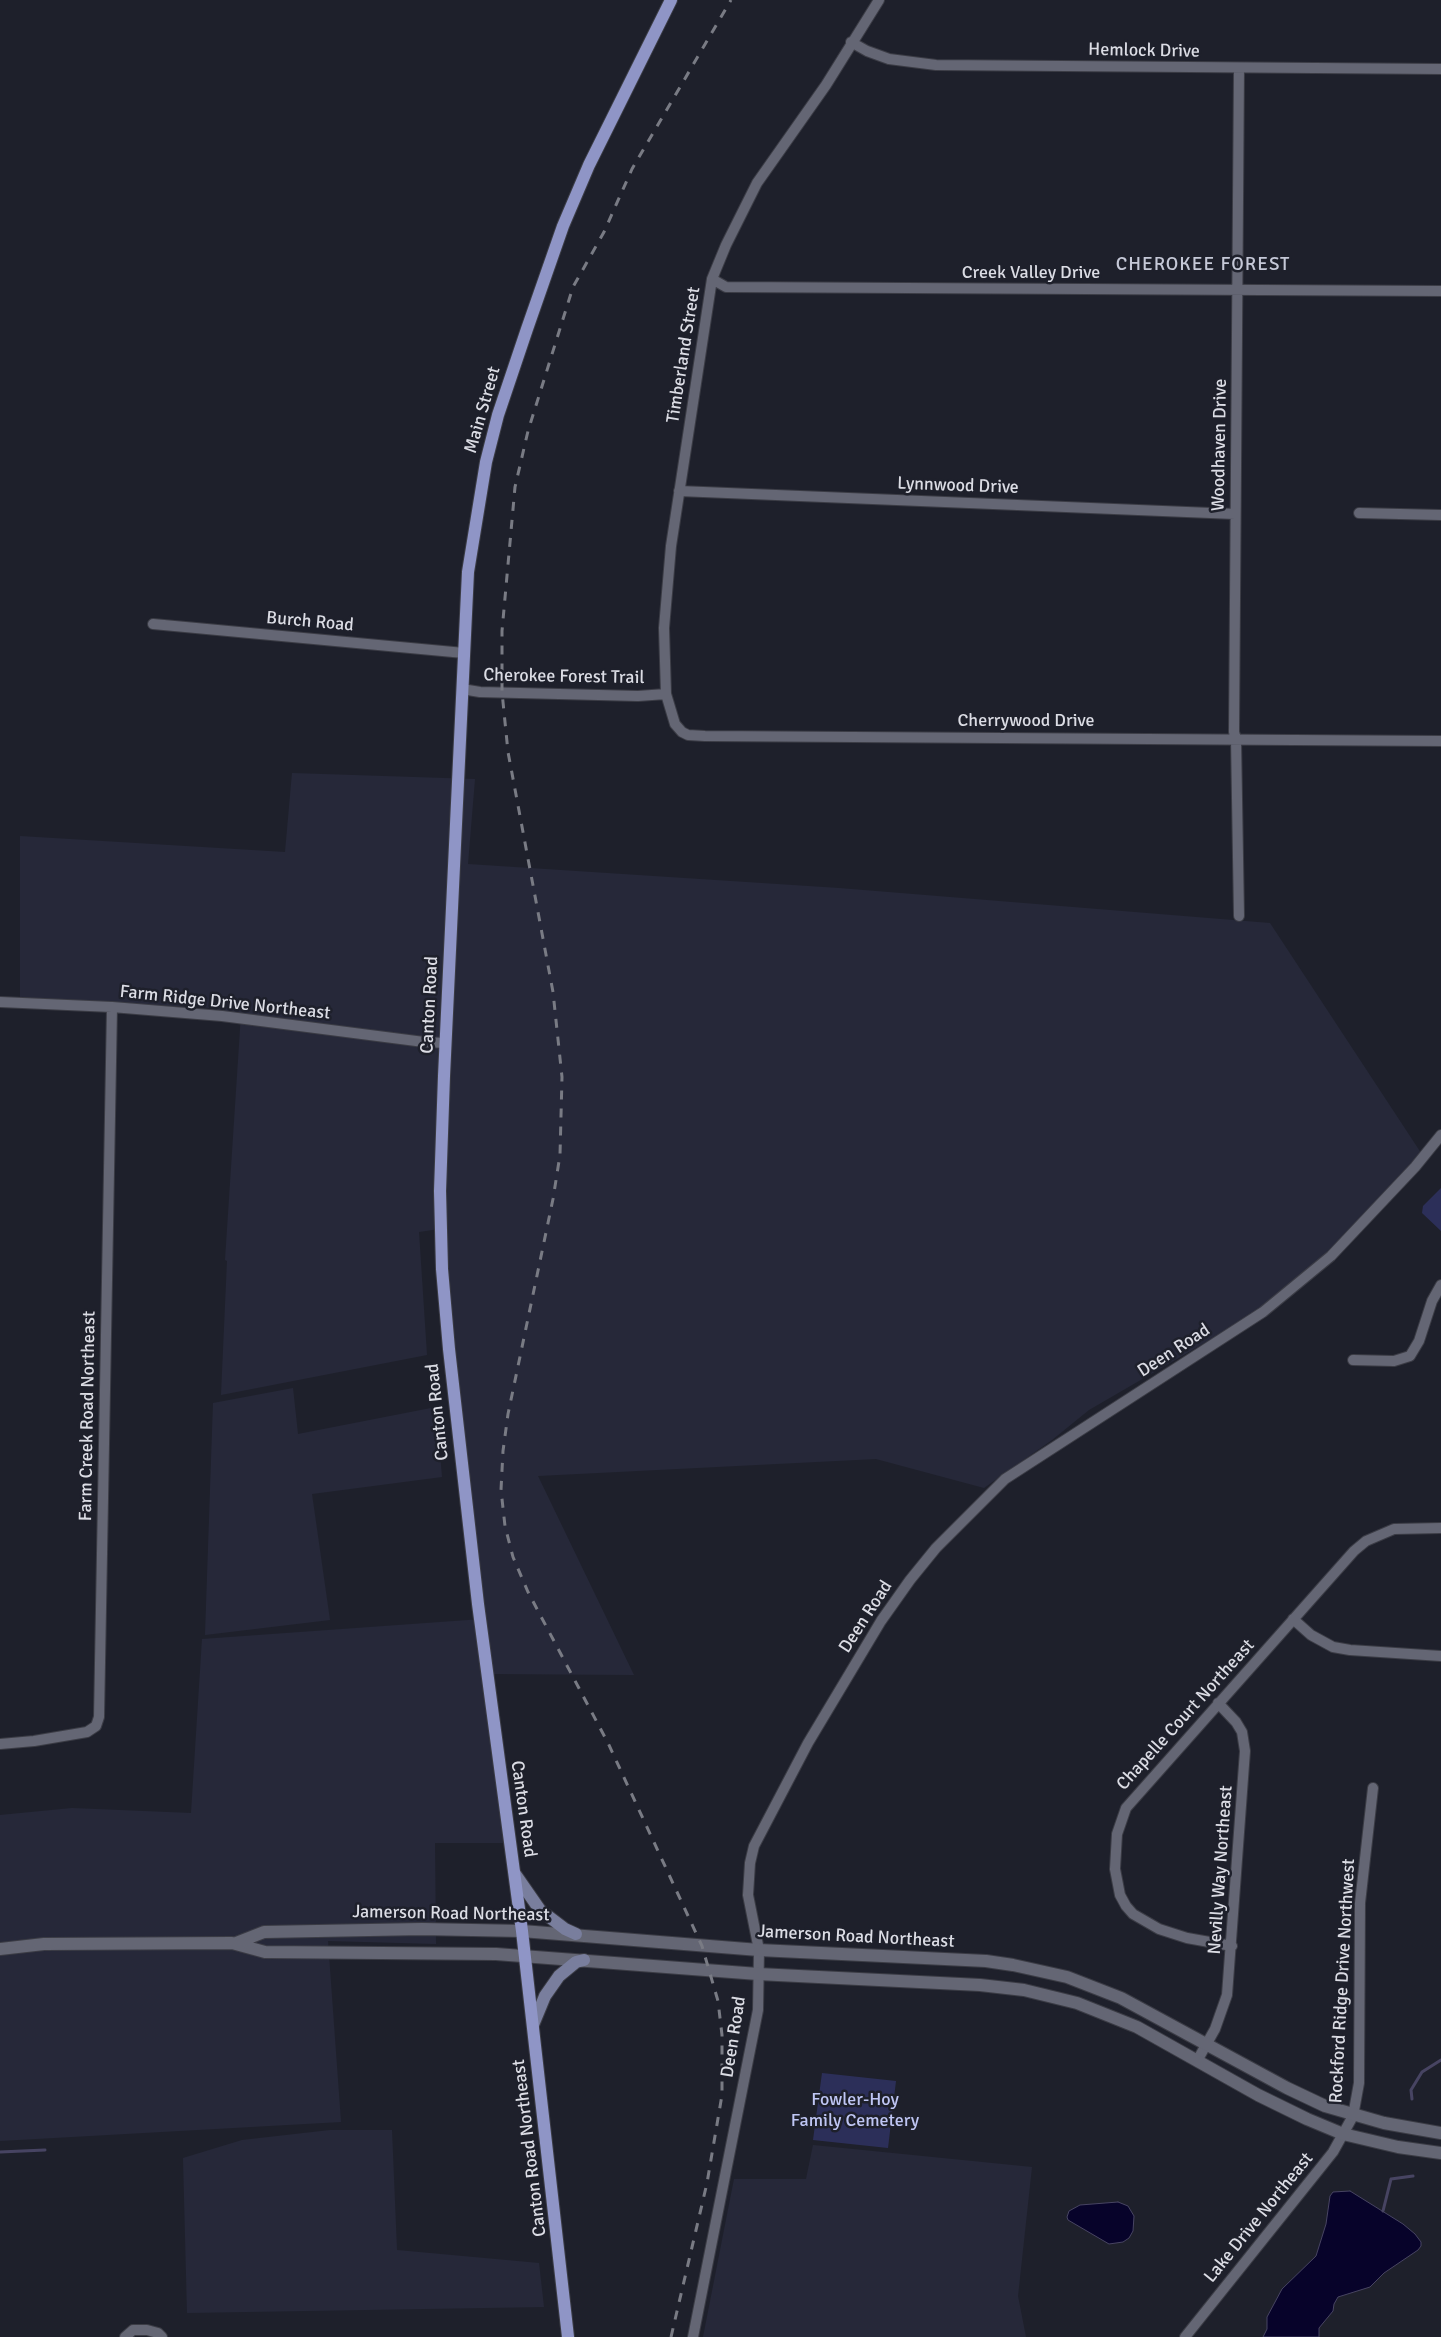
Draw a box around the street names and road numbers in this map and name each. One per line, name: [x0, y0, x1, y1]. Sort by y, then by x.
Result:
street label: Hemlock Drive: [1088, 39, 1200, 63]
street label: Creek Valley Drive: [962, 262, 1100, 284]
street label: Timberland Street: [663, 285, 705, 425]
street label: Main Street: [460, 364, 506, 456]
street label: Woodhaven Drive: [1208, 379, 1232, 511]
street label: Lynnwood Drive: [897, 473, 1019, 499]
street label: Burch Road: [265, 607, 355, 637]
street label: Cherokee Forest Trail: [483, 665, 645, 689]
street label: Cherrywood Drive: [957, 710, 1095, 732]
street label: Canton Road: [417, 956, 443, 1054]
street label: Farm Ridge Drive Northeast: [119, 981, 331, 1025]
street label: Farm Creek Road Northeast: [75, 1311, 101, 1521]
street label: Deen Road: [1134, 1320, 1214, 1382]
street label: Canton Road: [422, 1362, 454, 1462]
street label: Deen Road: [835, 1577, 897, 1657]
street label: Chapelle Court Northeast: [1113, 1635, 1259, 1795]
street label: Canton Road: [506, 1759, 540, 1859]
street label: Nevilly Way Northeast: [1204, 1785, 1238, 1955]
street label: Rockford Ridge Drive Northwest: [1326, 1858, 1360, 2104]
street label: Jamerson Road Northeast: [352, 1901, 550, 1927]
street label: Jamerson Road Northeast: [757, 1921, 955, 1953]
street label: Deen Road: [717, 1995, 751, 2079]
street label: Canton Road Northeast: [508, 2058, 552, 2238]
street label: Lake Drive Northeast: [1200, 2149, 1318, 2287]

